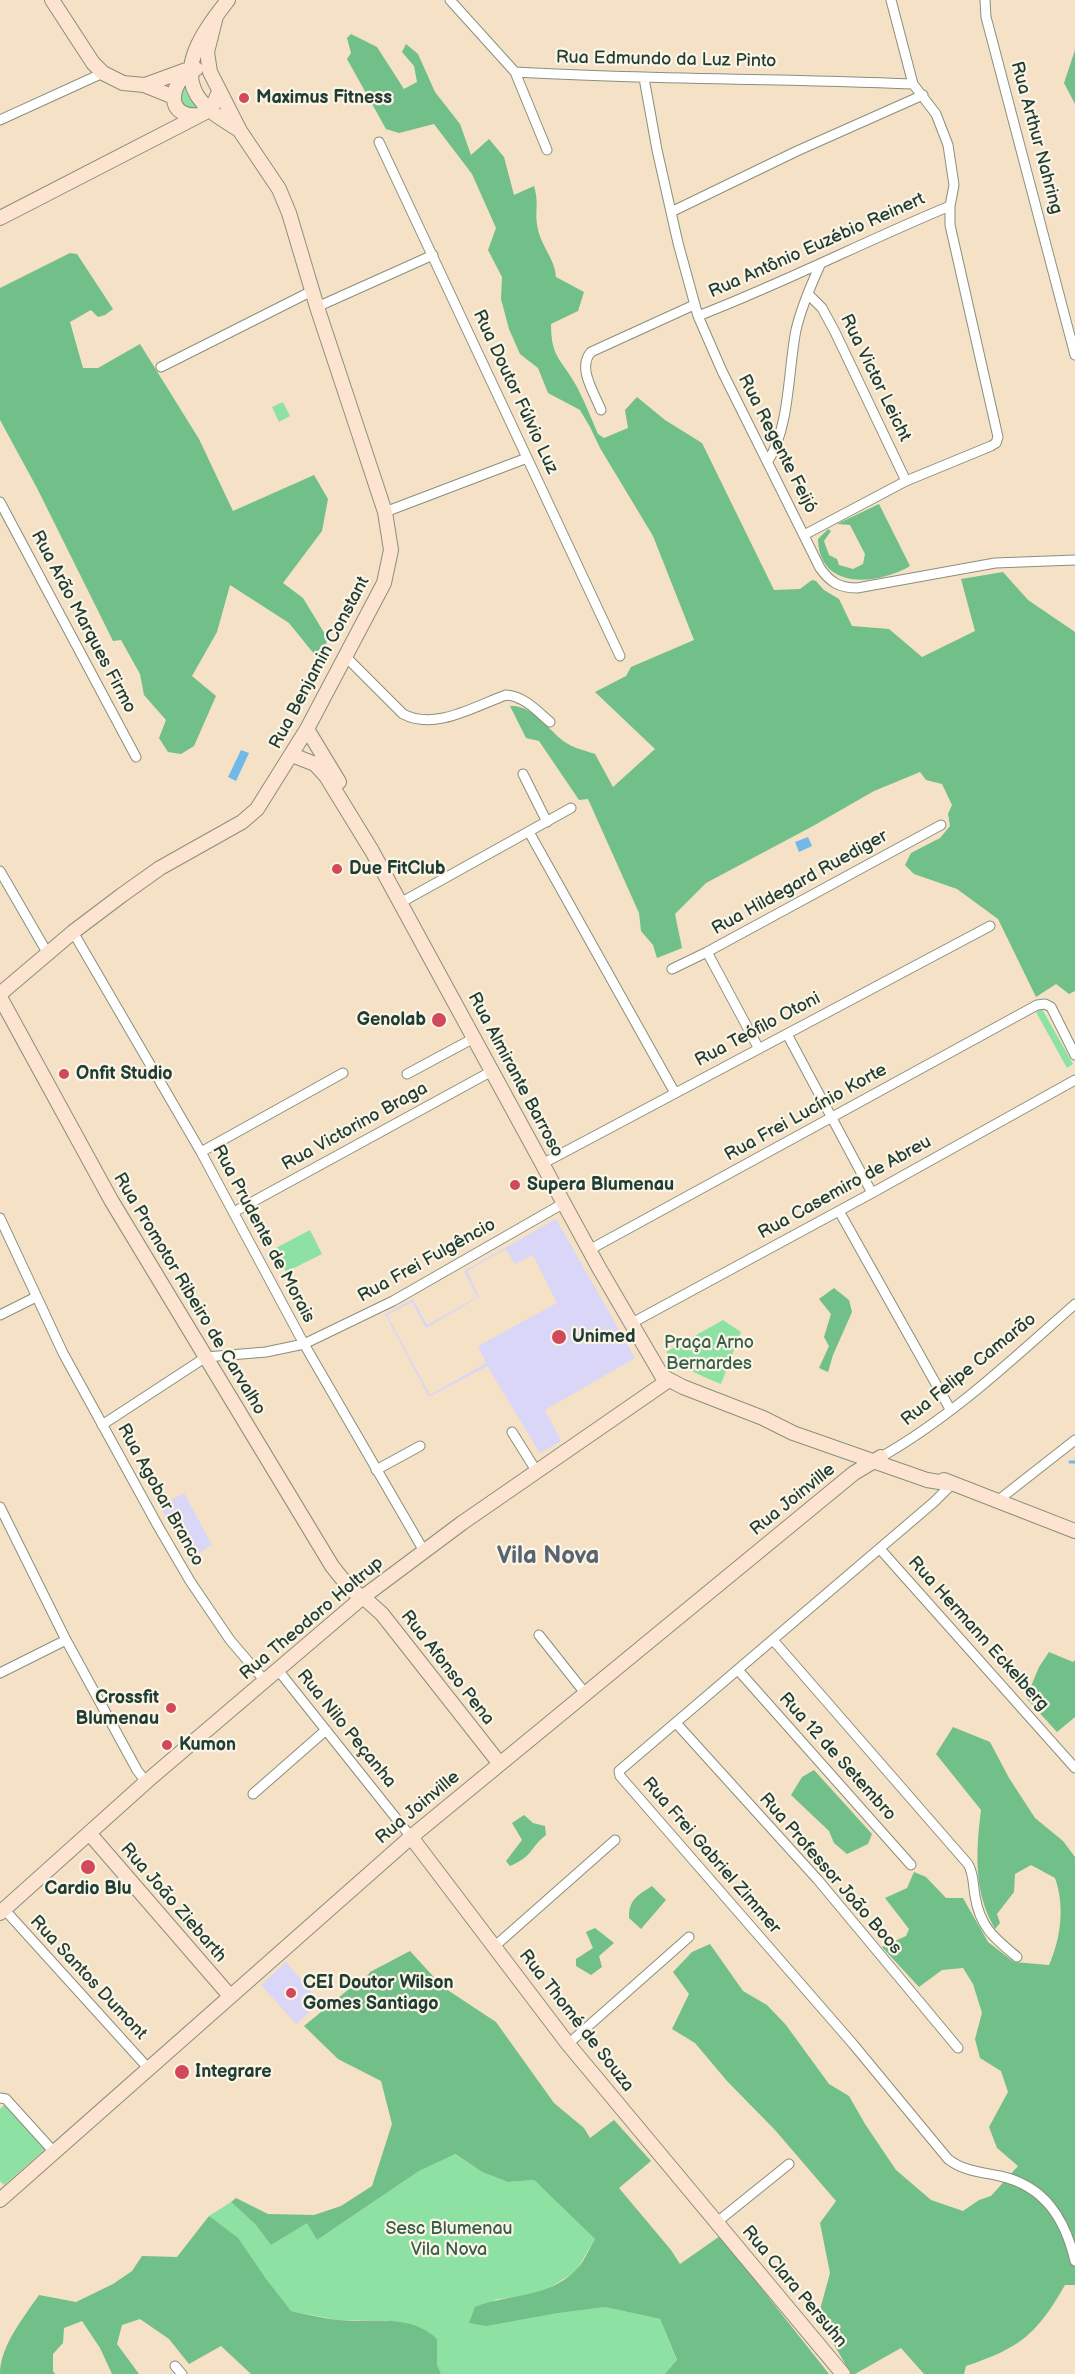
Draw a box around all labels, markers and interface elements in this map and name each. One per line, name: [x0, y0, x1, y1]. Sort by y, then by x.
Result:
street label: Rua Edmundo da Luz Pinto: [556, 47, 776, 73]
street label: Rua Arthur Nahring: [1005, 59, 1067, 217]
place label: Maximus Fitness: [256, 87, 392, 109]
marker: Maximus Fitness: [237, 91, 251, 105]
street label: Rua Antônio Euzébio Reinert: [706, 188, 928, 304]
street label: Rua Doutor Fúlvio Luz: [467, 306, 563, 478]
street label: Rua Victor Leicht: [835, 311, 915, 445]
street label: Rua Regente Feijó: [733, 371, 821, 517]
street label: Rua Arão Marques Firmo: [26, 527, 140, 717]
street label: Rua Benjamin Constant: [265, 573, 375, 753]
street label: Rua Hildegard Ruediger: [708, 826, 892, 940]
place label: Due FitClub: [349, 858, 446, 880]
marker: Due FitClub: [330, 862, 344, 876]
street label: Rua Teófilo Otoni: [692, 988, 824, 1072]
street label: Rua Almirante Barroso: [462, 989, 568, 1161]
place label: Genolab: [357, 1009, 426, 1031]
marker: Genolab: [430, 1011, 448, 1029]
street label: Rua Frei Lucínio Korte: [721, 1059, 891, 1167]
place label: Onfit Studio: [76, 1063, 173, 1085]
marker: Onfit Studio: [57, 1067, 71, 1081]
street label: Rua Victorino Braga: [278, 1078, 432, 1176]
street label: Rua Casemiro de Abreu: [755, 1131, 935, 1245]
street label: Rua Prudente de Morais: [207, 1141, 319, 1327]
street label: Rua Promotor Ribeiro de Carvalho: [108, 1169, 270, 1419]
place label: Supera Blumenau: [527, 1174, 674, 1196]
marker: Supera Blumenau: [508, 1178, 522, 1192]
street label: Rua Frei Fulgêncio: [354, 1214, 500, 1308]
street label: Rua Felipe Camarão: [897, 1309, 1041, 1431]
place label: Unimed: [572, 1326, 635, 1348]
marker: Unimed: [550, 1328, 568, 1346]
park label: Praça Arno Bernardes: [664, 1332, 754, 1374]
street label: Rua Agobar Branco: [112, 1420, 208, 1570]
street label: Rua Joinville: [746, 1459, 840, 1541]
district label: Vila Nova: [497, 1543, 599, 1571]
street label: Rua Hermann Eckelberg: [903, 1552, 1053, 1716]
street label: Rua Theodoro Holtrup: [236, 1553, 388, 1685]
street label: Rua Afonso Pena: [395, 1606, 499, 1730]
street label: Rua Nilo Peçanha: [292, 1666, 400, 1792]
place label: Crossfit Blumenau: [76, 1687, 159, 1730]
street label: Rua 12 de Setembro: [774, 1688, 900, 1826]
marker: Crossfit Blumenau: [164, 1701, 178, 1715]
place label: Kumon: [179, 1734, 236, 1756]
marker: Kumon: [160, 1738, 174, 1752]
street label: Rua Joinville: [372, 1767, 464, 1849]
street label: Rua Frei Gabriel Zimmer: [637, 1773, 785, 1939]
street label: Rua Professor João Boos: [754, 1789, 906, 1959]
street label: Rua João Ziebarth: [115, 1839, 231, 1967]
marker: Cardio Blu: [79, 1858, 97, 1876]
place label: Cardio Blu: [44, 1878, 132, 1900]
street label: Rua Santos Dumont: [25, 1911, 151, 2045]
street label: Rua Thomé de Souza: [514, 1946, 638, 2096]
place label: CEI Doutor Wilson Gomes Santiago: [303, 1972, 453, 2014]
marker: CEI Doutor Wilson Gomes Santiago: [284, 1986, 298, 2000]
place label: Integrare: [195, 2061, 272, 2083]
marker: Integrare: [173, 2063, 191, 2081]
park label: Sesc Blumenau Vila Nova: [385, 2218, 513, 2260]
street label: Rua Clara Persuhn: [737, 2222, 851, 2352]

